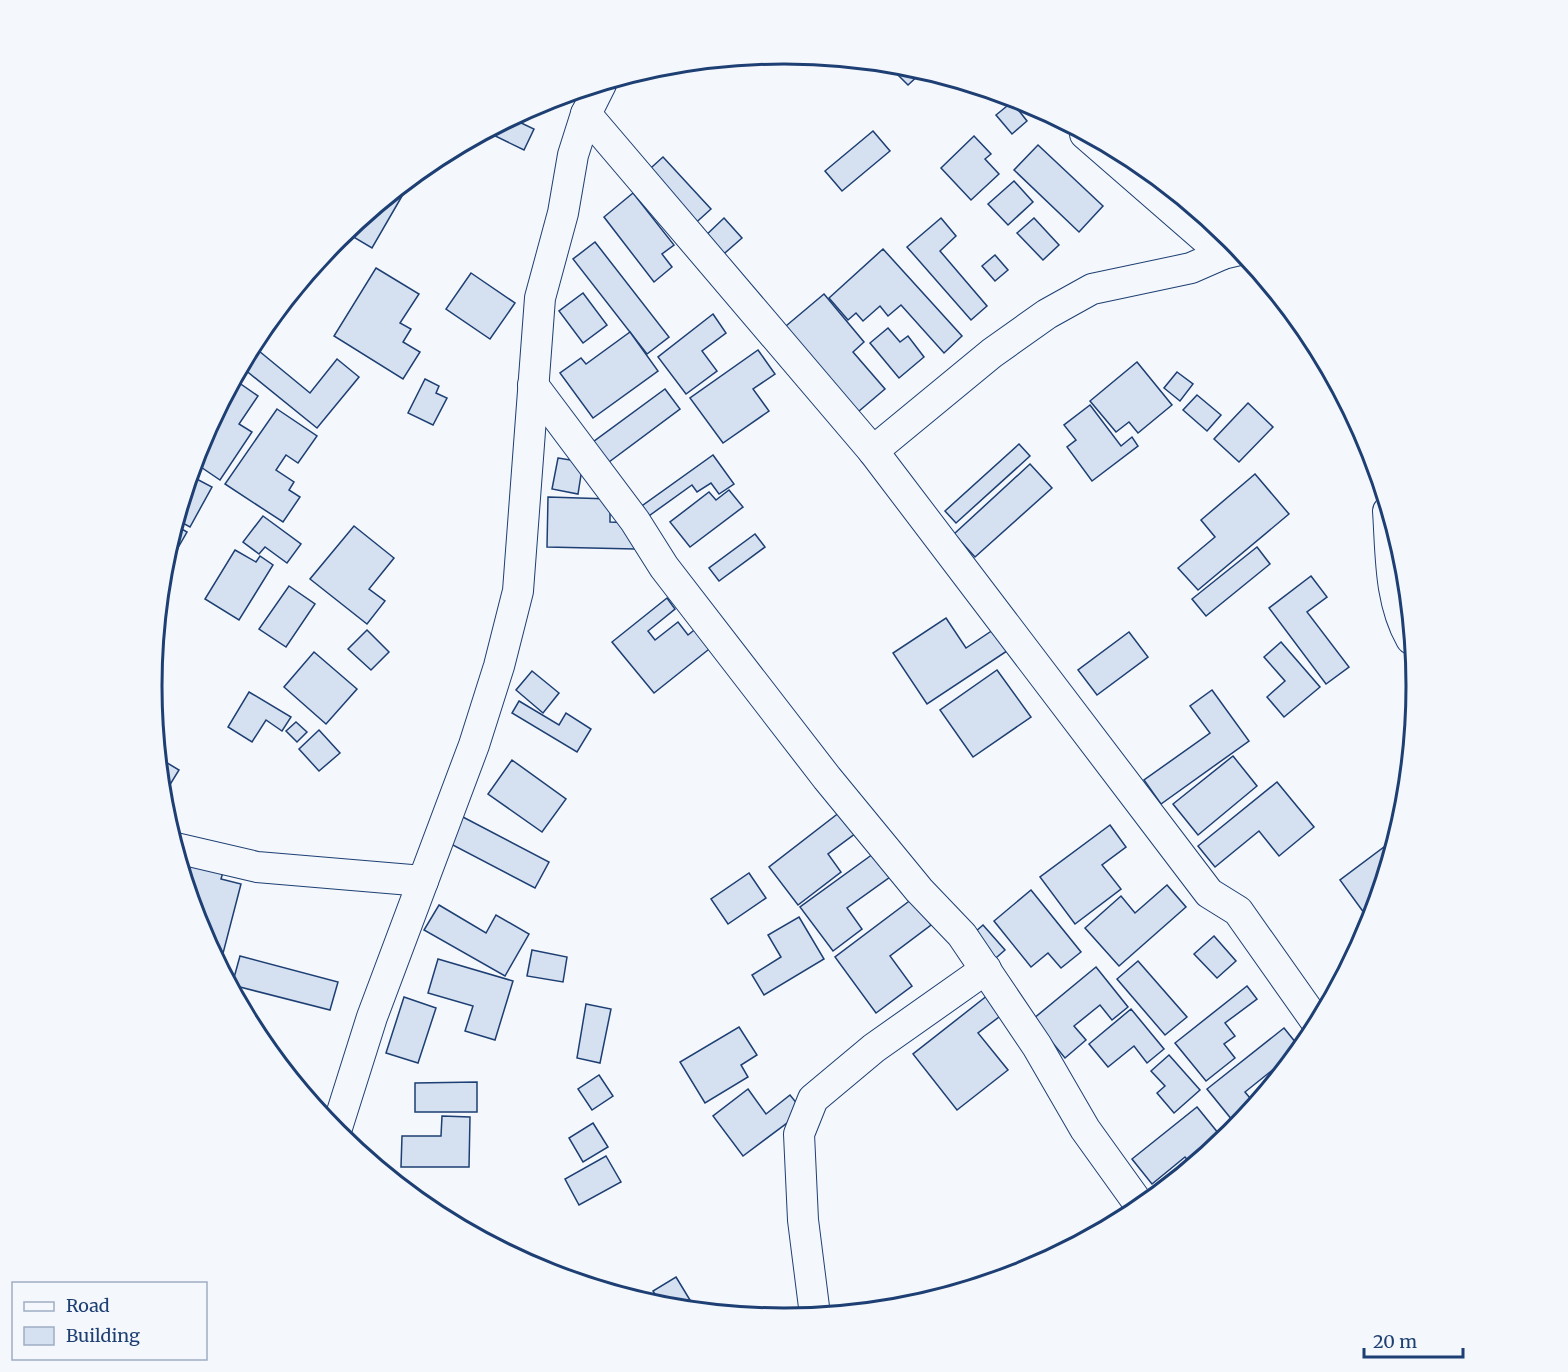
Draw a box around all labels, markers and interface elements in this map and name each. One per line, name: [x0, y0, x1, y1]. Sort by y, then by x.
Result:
legend: [12, 1282, 207, 1360]
text: Road: [66, 1294, 110, 1317]
scale bar: [1364, 1321, 1463, 1359]
text: Building: [66, 1324, 140, 1347]
text: 20 m: [1373, 1330, 1417, 1353]

